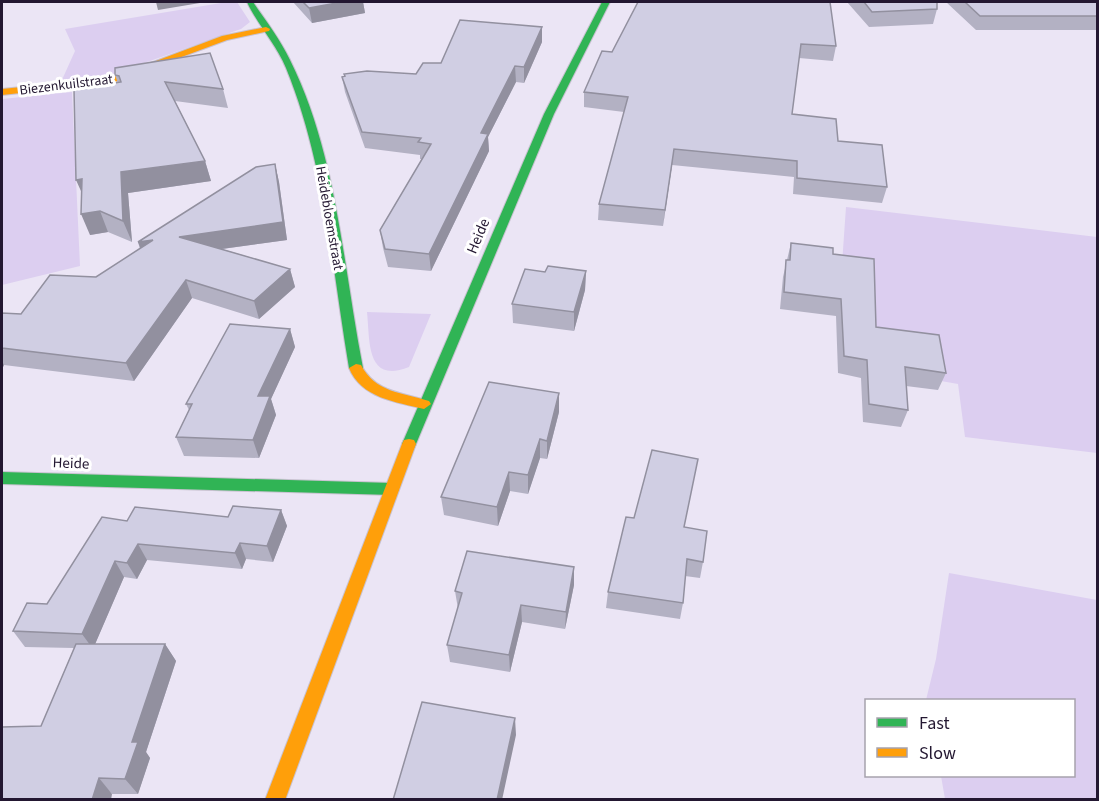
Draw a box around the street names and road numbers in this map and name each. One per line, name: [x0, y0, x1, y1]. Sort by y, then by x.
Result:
street label: Biezenkuilstraat: [18, 69, 114, 101]
street label: Heidebloemstraat: [310, 165, 348, 272]
street label: Heide: [462, 215, 495, 257]
street label: Heide: [52, 452, 90, 475]

